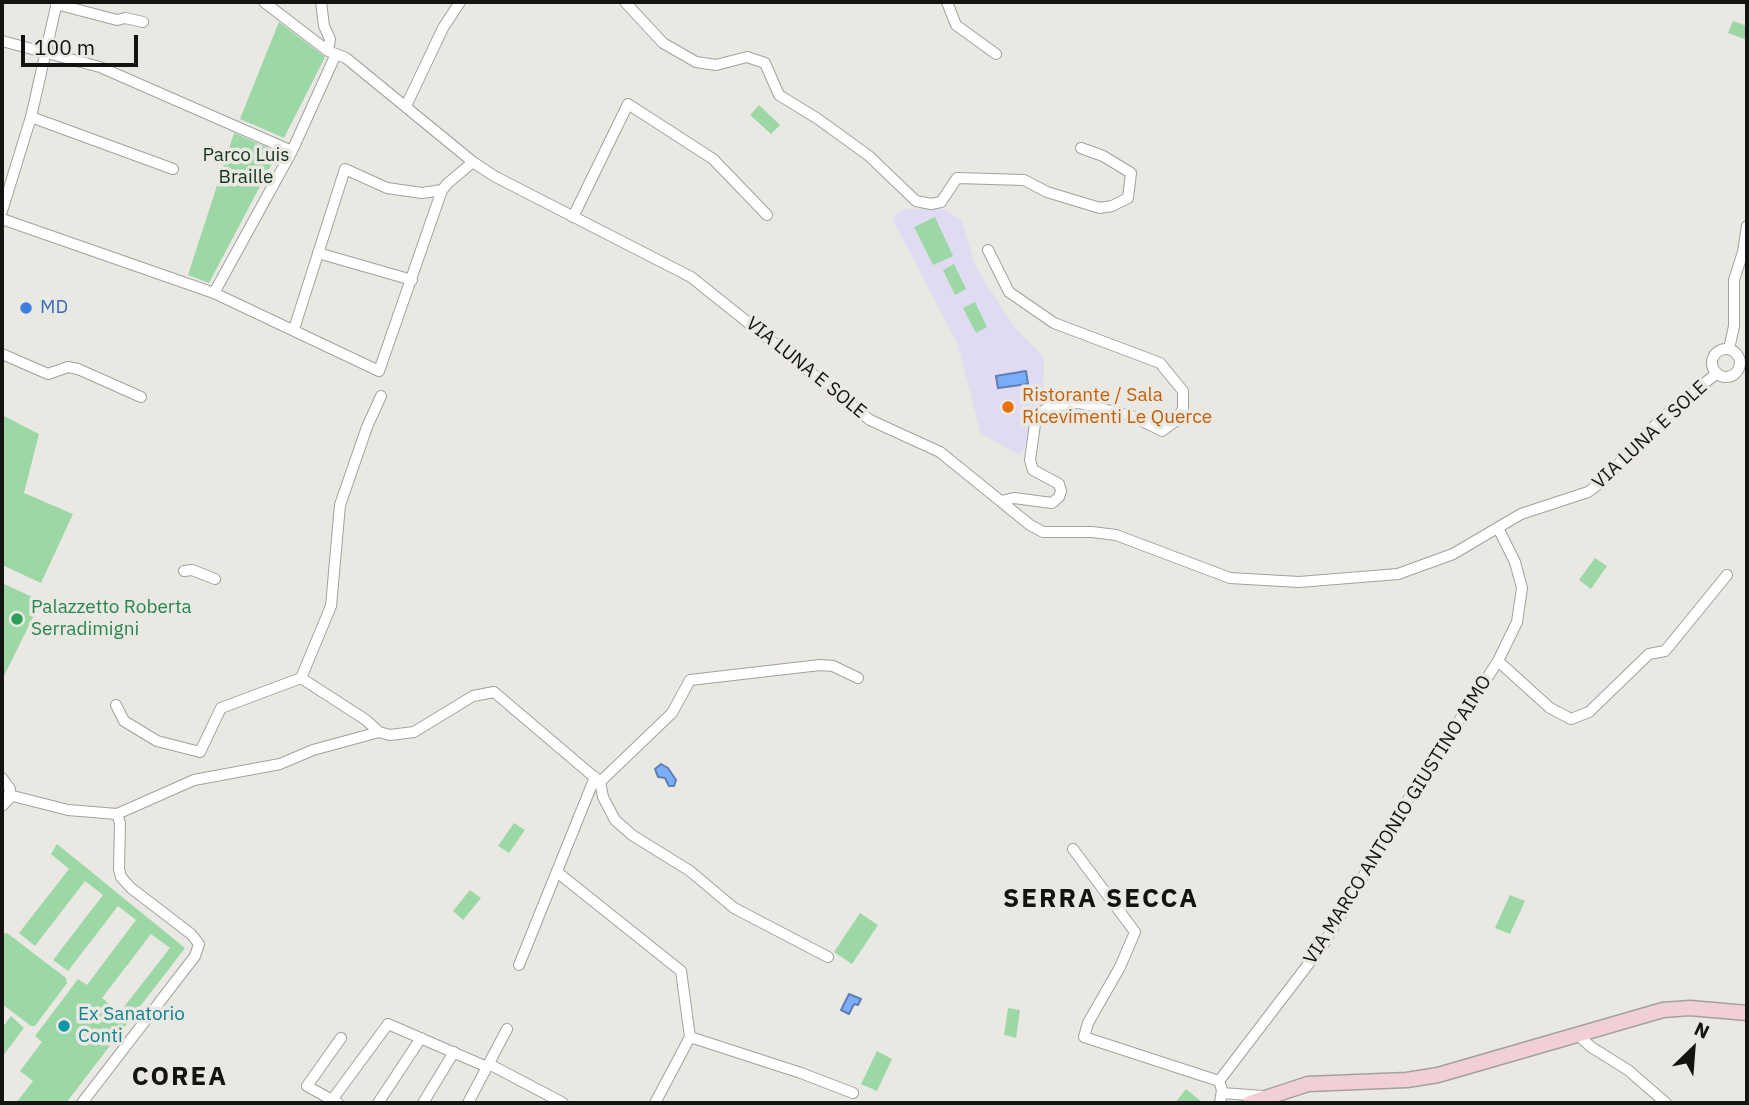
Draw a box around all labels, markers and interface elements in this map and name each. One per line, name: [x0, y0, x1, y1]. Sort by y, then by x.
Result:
scale bar: [24, 21, 142, 65]
text: 100 m: [34, 33, 95, 61]
park label: Parco Luis Braille: [202, 145, 290, 189]
place label: MD: [40, 297, 68, 319]
marker: MD: [18, 300, 34, 316]
street label: VIA LUNA E SOLE: [741, 312, 871, 424]
street label: VIA LUNA E SOLE: [1588, 376, 1712, 494]
place label: Ristorante / Sala Ricevimenti Le Querce: [1022, 385, 1212, 429]
marker: Ristorante / Sala Ricevimenti Le Querce: [1000, 399, 1016, 415]
place label: Palazzetto Roberta Serradimigni: [31, 597, 192, 641]
marker: Palazzetto Roberta Serradimigni: [9, 611, 25, 627]
street label: VIA MARCO ANTONIO GIUSTINO AIMO: [1299, 671, 1497, 969]
district label: SERRA SECCA: [1004, 883, 1198, 915]
place label: Ex Sanatorio Conti: [78, 1004, 185, 1048]
north arrow: [1658, 1014, 1728, 1084]
text: N: [1691, 1016, 1713, 1044]
marker: Ex Sanatorio Conti: [56, 1018, 72, 1034]
district label: COREA: [132, 1061, 228, 1093]

